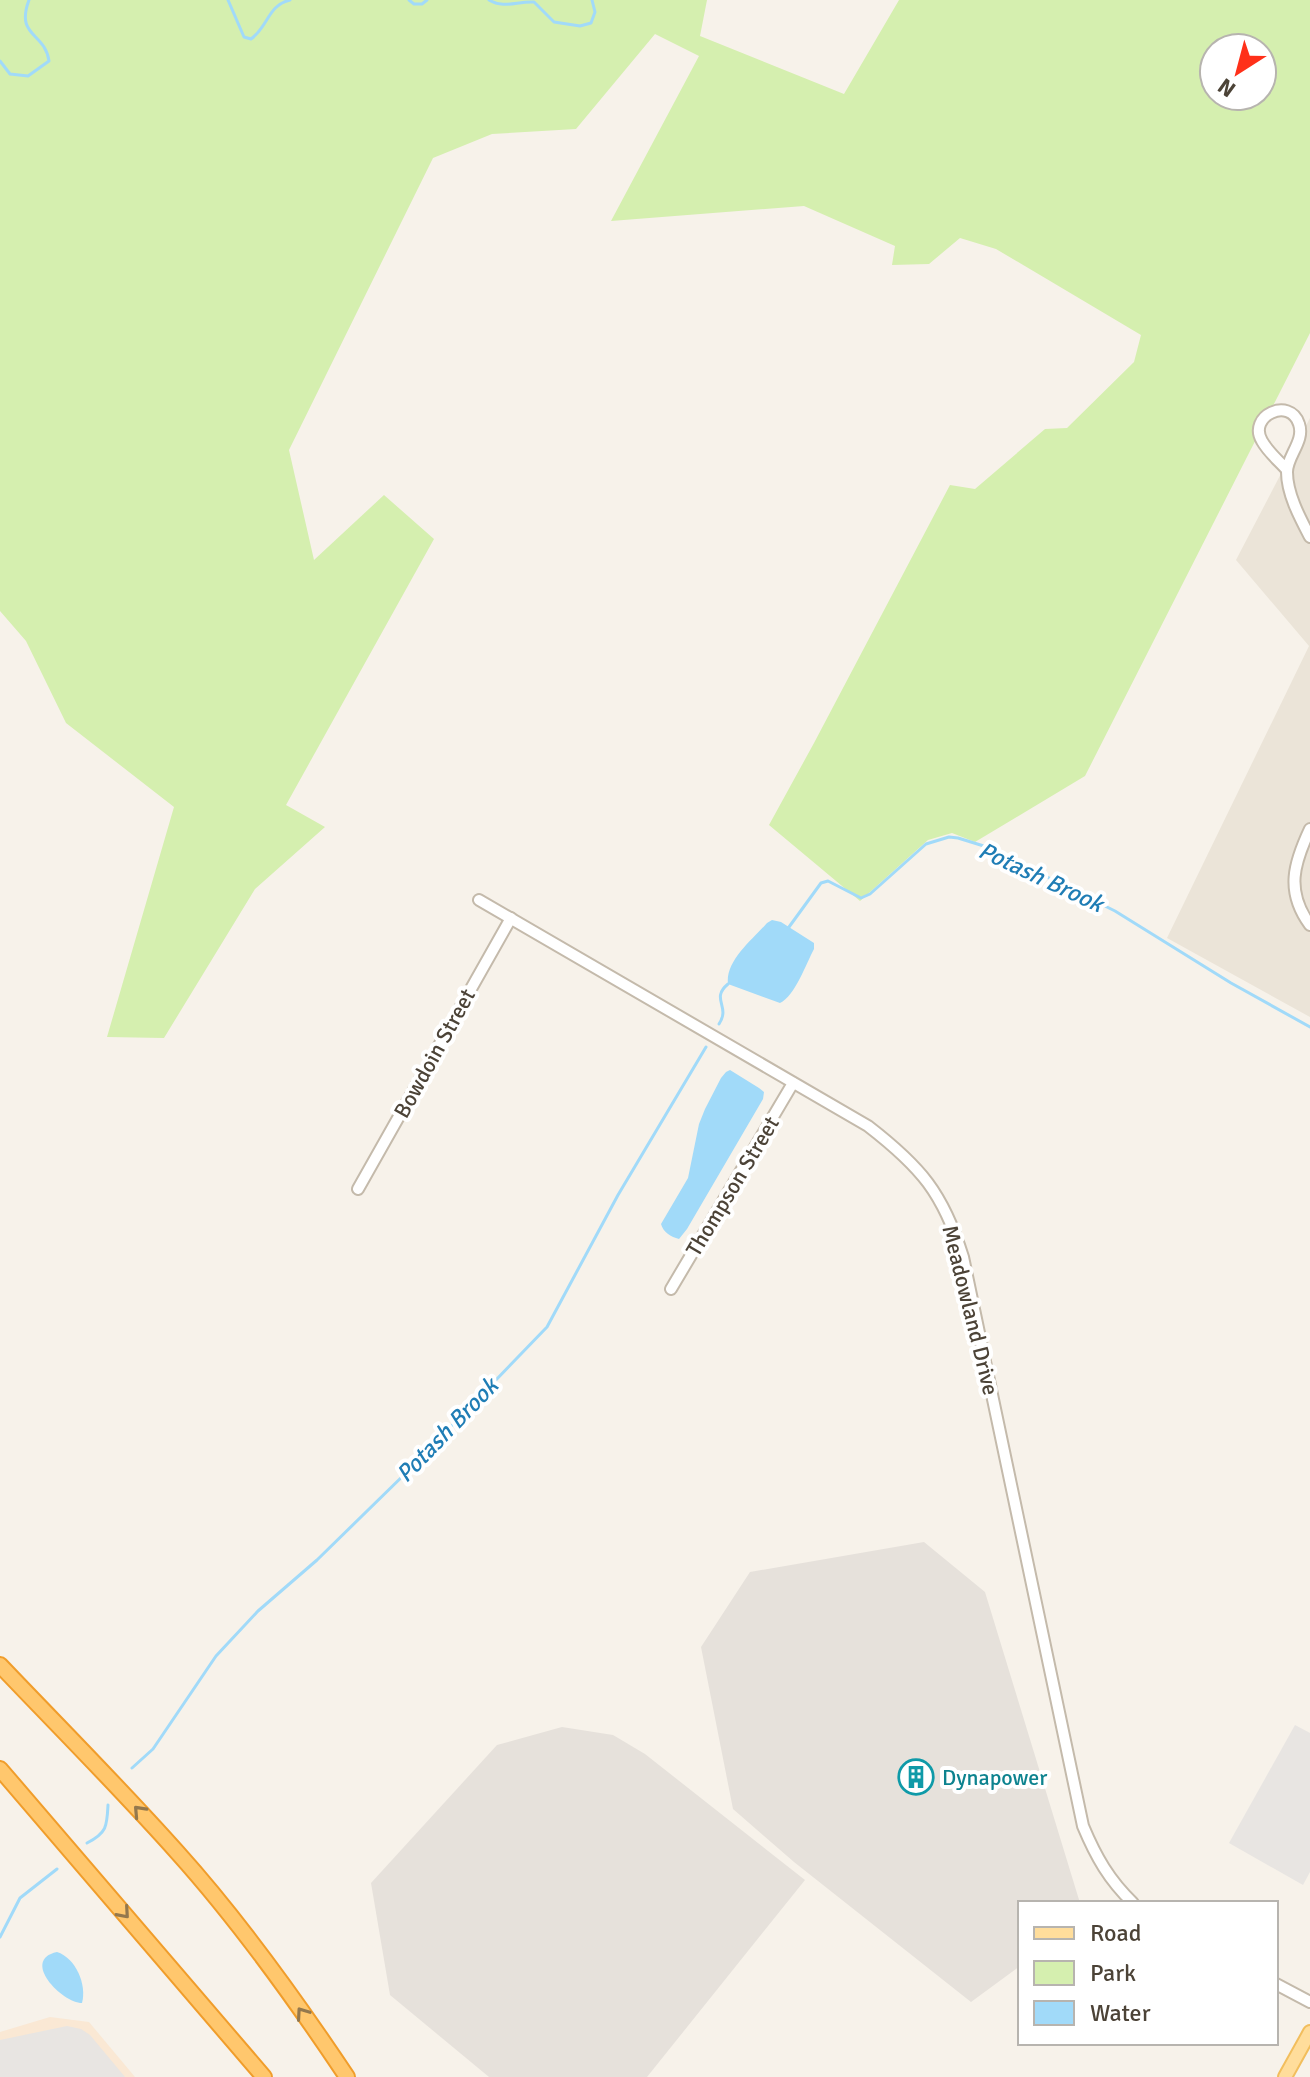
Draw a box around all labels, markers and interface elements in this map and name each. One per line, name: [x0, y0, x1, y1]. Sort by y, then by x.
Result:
north arrow: [1198, 32, 1278, 112]
text: N: [1212, 72, 1241, 103]
water label: Potash Brook: [974, 835, 1110, 920]
street label: Bowdoin Street: [388, 984, 481, 1123]
street label: Thompson Street: [680, 1111, 785, 1261]
street label: Meadowland Drive: [936, 1222, 1005, 1398]
water label: Potash Brook: [390, 1370, 506, 1489]
building icon: Dynapower: [897, 1758, 935, 1796]
place label: Dynapower: [942, 1764, 1047, 1791]
one-way arrow: [134, 1806, 149, 1820]
legend: [1018, 1901, 1278, 2045]
one-way arrow: [114, 1904, 129, 1918]
text: Road: [1090, 1918, 1141, 1948]
text: Park: [1090, 1958, 1136, 1988]
text: Water: [1090, 1998, 1151, 2028]
one-way arrow: [297, 2008, 312, 2022]

